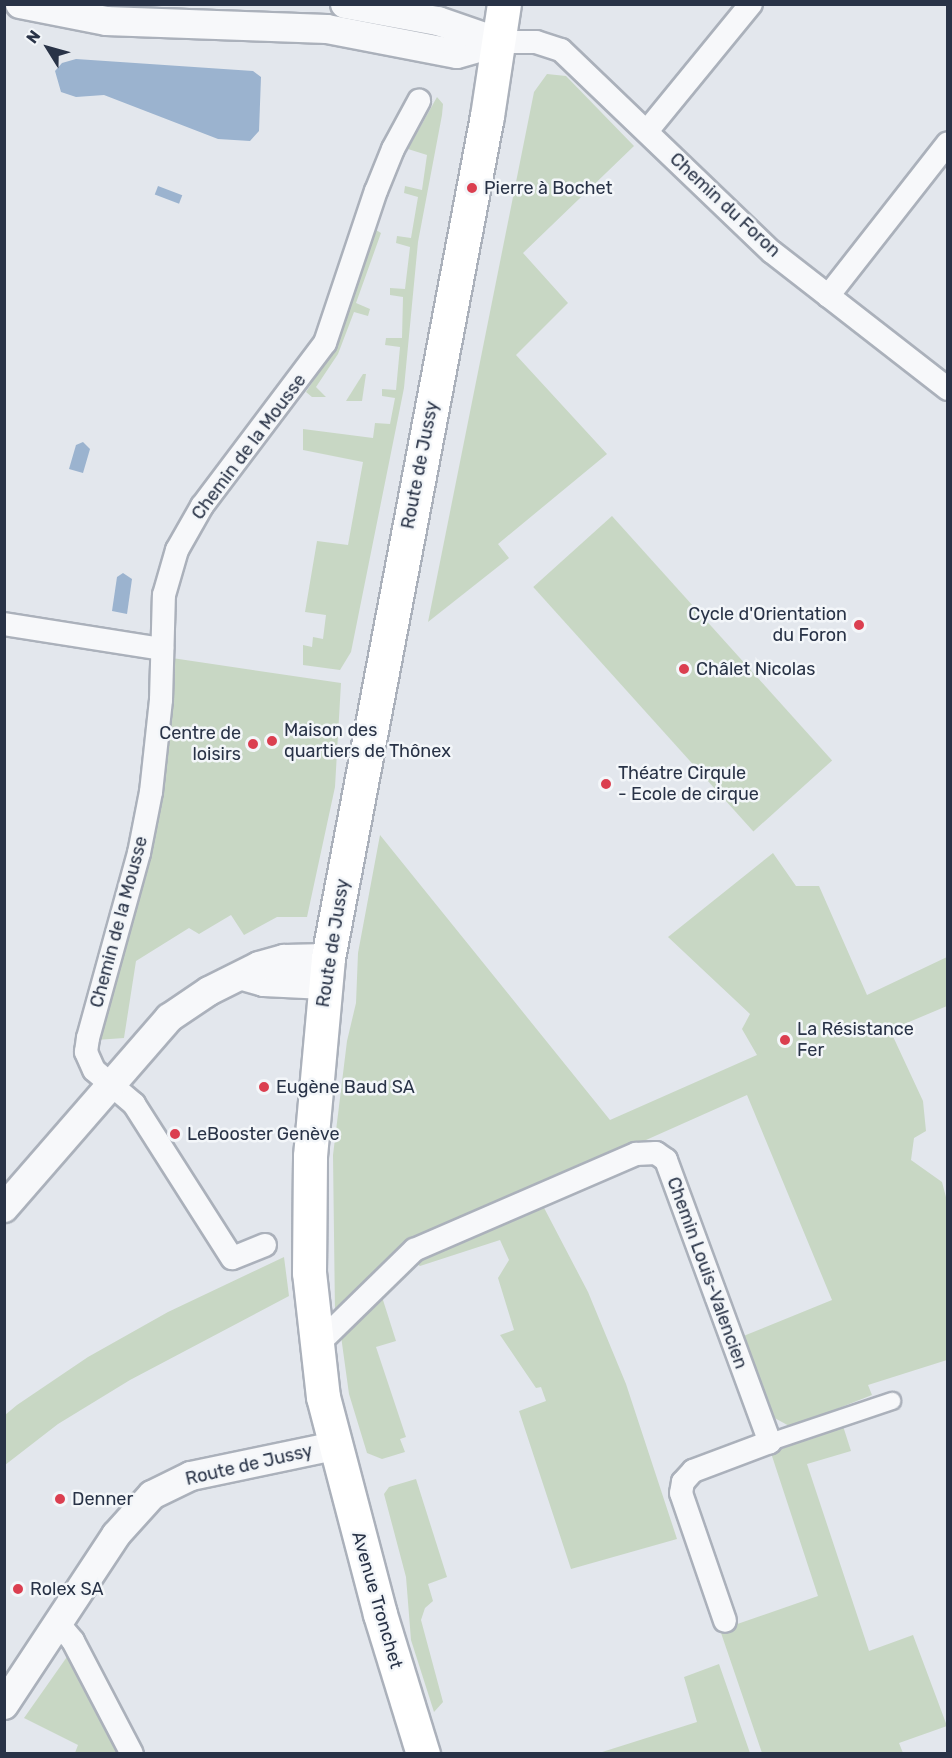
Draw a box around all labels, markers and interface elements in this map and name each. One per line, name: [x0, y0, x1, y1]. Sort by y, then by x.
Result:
north arrow: [18, 18, 78, 78]
text: N: [22, 27, 44, 47]
street label: Chemin du Foron: [665, 148, 785, 262]
place label: Pierre à Bochet: [484, 177, 613, 199]
marker: Pierre à Bochet: [465, 181, 479, 195]
street label: Chemin de la Mousse: [187, 370, 311, 524]
street label: Route de Jussy: [397, 399, 443, 531]
place label: Cycle d'Orientation du Foron: [688, 604, 847, 646]
marker: Cycle d'Orientation du Foron: [852, 618, 866, 632]
place label: Châlet Nicolas: [696, 658, 815, 680]
marker: Châlet Nicolas: [677, 662, 691, 676]
place label: Maison des quartiers de Thônex: [284, 720, 451, 762]
place label: Centre de loisirs: [159, 723, 241, 766]
marker: Maison des quartiers de Thônex: [265, 734, 279, 748]
marker: Centre de loisirs: [246, 737, 260, 751]
place label: Théatre Cirqule - Ecole de cirque: [618, 763, 759, 806]
marker: Théatre Cirqule - Ecole de cirque: [599, 777, 613, 791]
street label: Chemin de la Mousse: [86, 834, 152, 1010]
street label: Route de Jussy: [312, 877, 354, 1009]
place label: La Résistance Fer: [797, 1019, 914, 1062]
marker: La Résistance Fer: [778, 1033, 792, 1047]
place label: Eugène Baud SA: [276, 1076, 415, 1098]
marker: Eugène Baud SA: [257, 1080, 271, 1094]
place label: LeBooster Genève: [187, 1123, 340, 1145]
marker: LeBooster Genève: [168, 1127, 182, 1141]
street label: Chemin Louis-Valencien: [662, 1174, 752, 1372]
street label: Route de Jussy: [183, 1440, 315, 1490]
place label: Denner: [72, 1488, 133, 1510]
marker: Denner: [53, 1492, 67, 1506]
street label: Avenue Tronchet: [347, 1529, 407, 1671]
place label: Rolex SA: [30, 1578, 103, 1600]
marker: Rolex SA: [11, 1582, 25, 1596]

